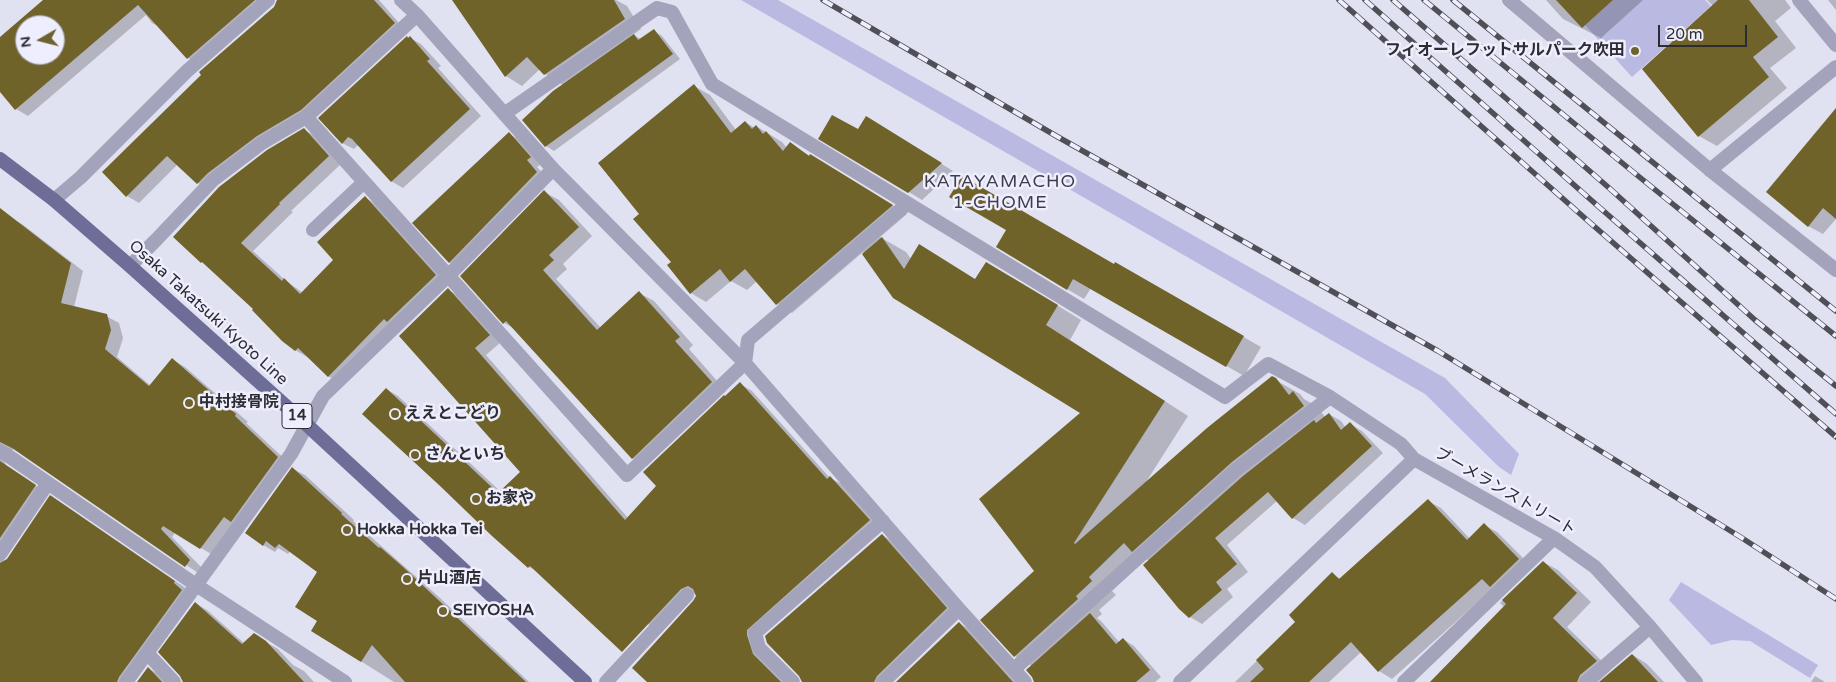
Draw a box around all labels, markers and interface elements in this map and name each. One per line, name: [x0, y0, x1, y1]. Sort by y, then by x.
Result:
north arrow: [15, 15, 65, 65]
scale bar: [1661, 15, 1750, 47]
text: 20 m: [1666, 25, 1703, 43]
text: N: [16, 35, 35, 49]
place label: フィオーレフットサルパーク吹田: [1385, 41, 1625, 61]
marker: フィオーレフットサルパーク吹田: [1629, 45, 1641, 57]
district label: KATAYAMACHO 1-CHOME: [922, 171, 1078, 213]
street label: Osaka Takatsuki Kyoto Line: [125, 237, 291, 389]
place label: 中村接骨院: [199, 393, 279, 413]
marker: 中村接骨院: [183, 397, 195, 409]
road number: 14: [282, 404, 312, 428]
place label: ええとこどり: [405, 404, 501, 424]
marker: ええとこどり: [389, 408, 401, 420]
street label: ブーメランストリート: [1431, 444, 1579, 540]
place label: さんといち: [425, 445, 505, 465]
marker: さんといち: [409, 449, 421, 461]
place label: お家や: [486, 489, 534, 509]
marker: お家や: [470, 493, 482, 505]
place label: Hokka Hokka Tei: [357, 520, 483, 540]
marker: Hokka Hokka Tei: [341, 524, 353, 536]
place label: 片山酒店: [417, 569, 481, 589]
marker: 片山酒店: [401, 573, 413, 585]
place label: SEIYOSHA: [453, 601, 534, 621]
marker: SEIYOSHA: [437, 605, 449, 617]

